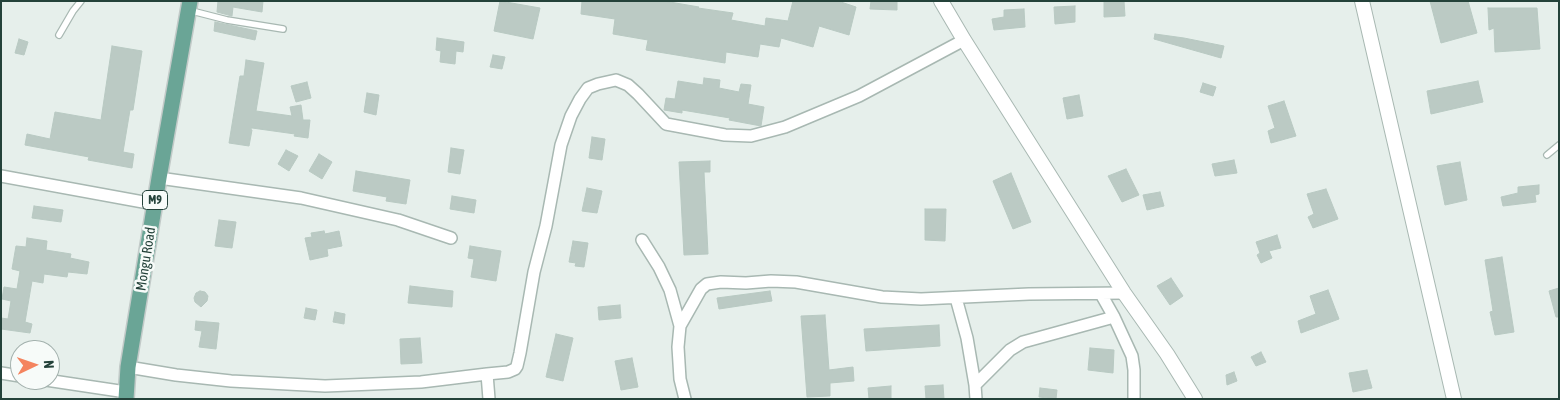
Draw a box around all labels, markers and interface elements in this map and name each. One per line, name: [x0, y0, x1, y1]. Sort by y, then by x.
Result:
road number: M9: [142, 190, 168, 210]
street label: Mongu Road: [133, 226, 159, 292]
north arrow: [10, 340, 60, 390]
text: N: [41, 360, 57, 369]

